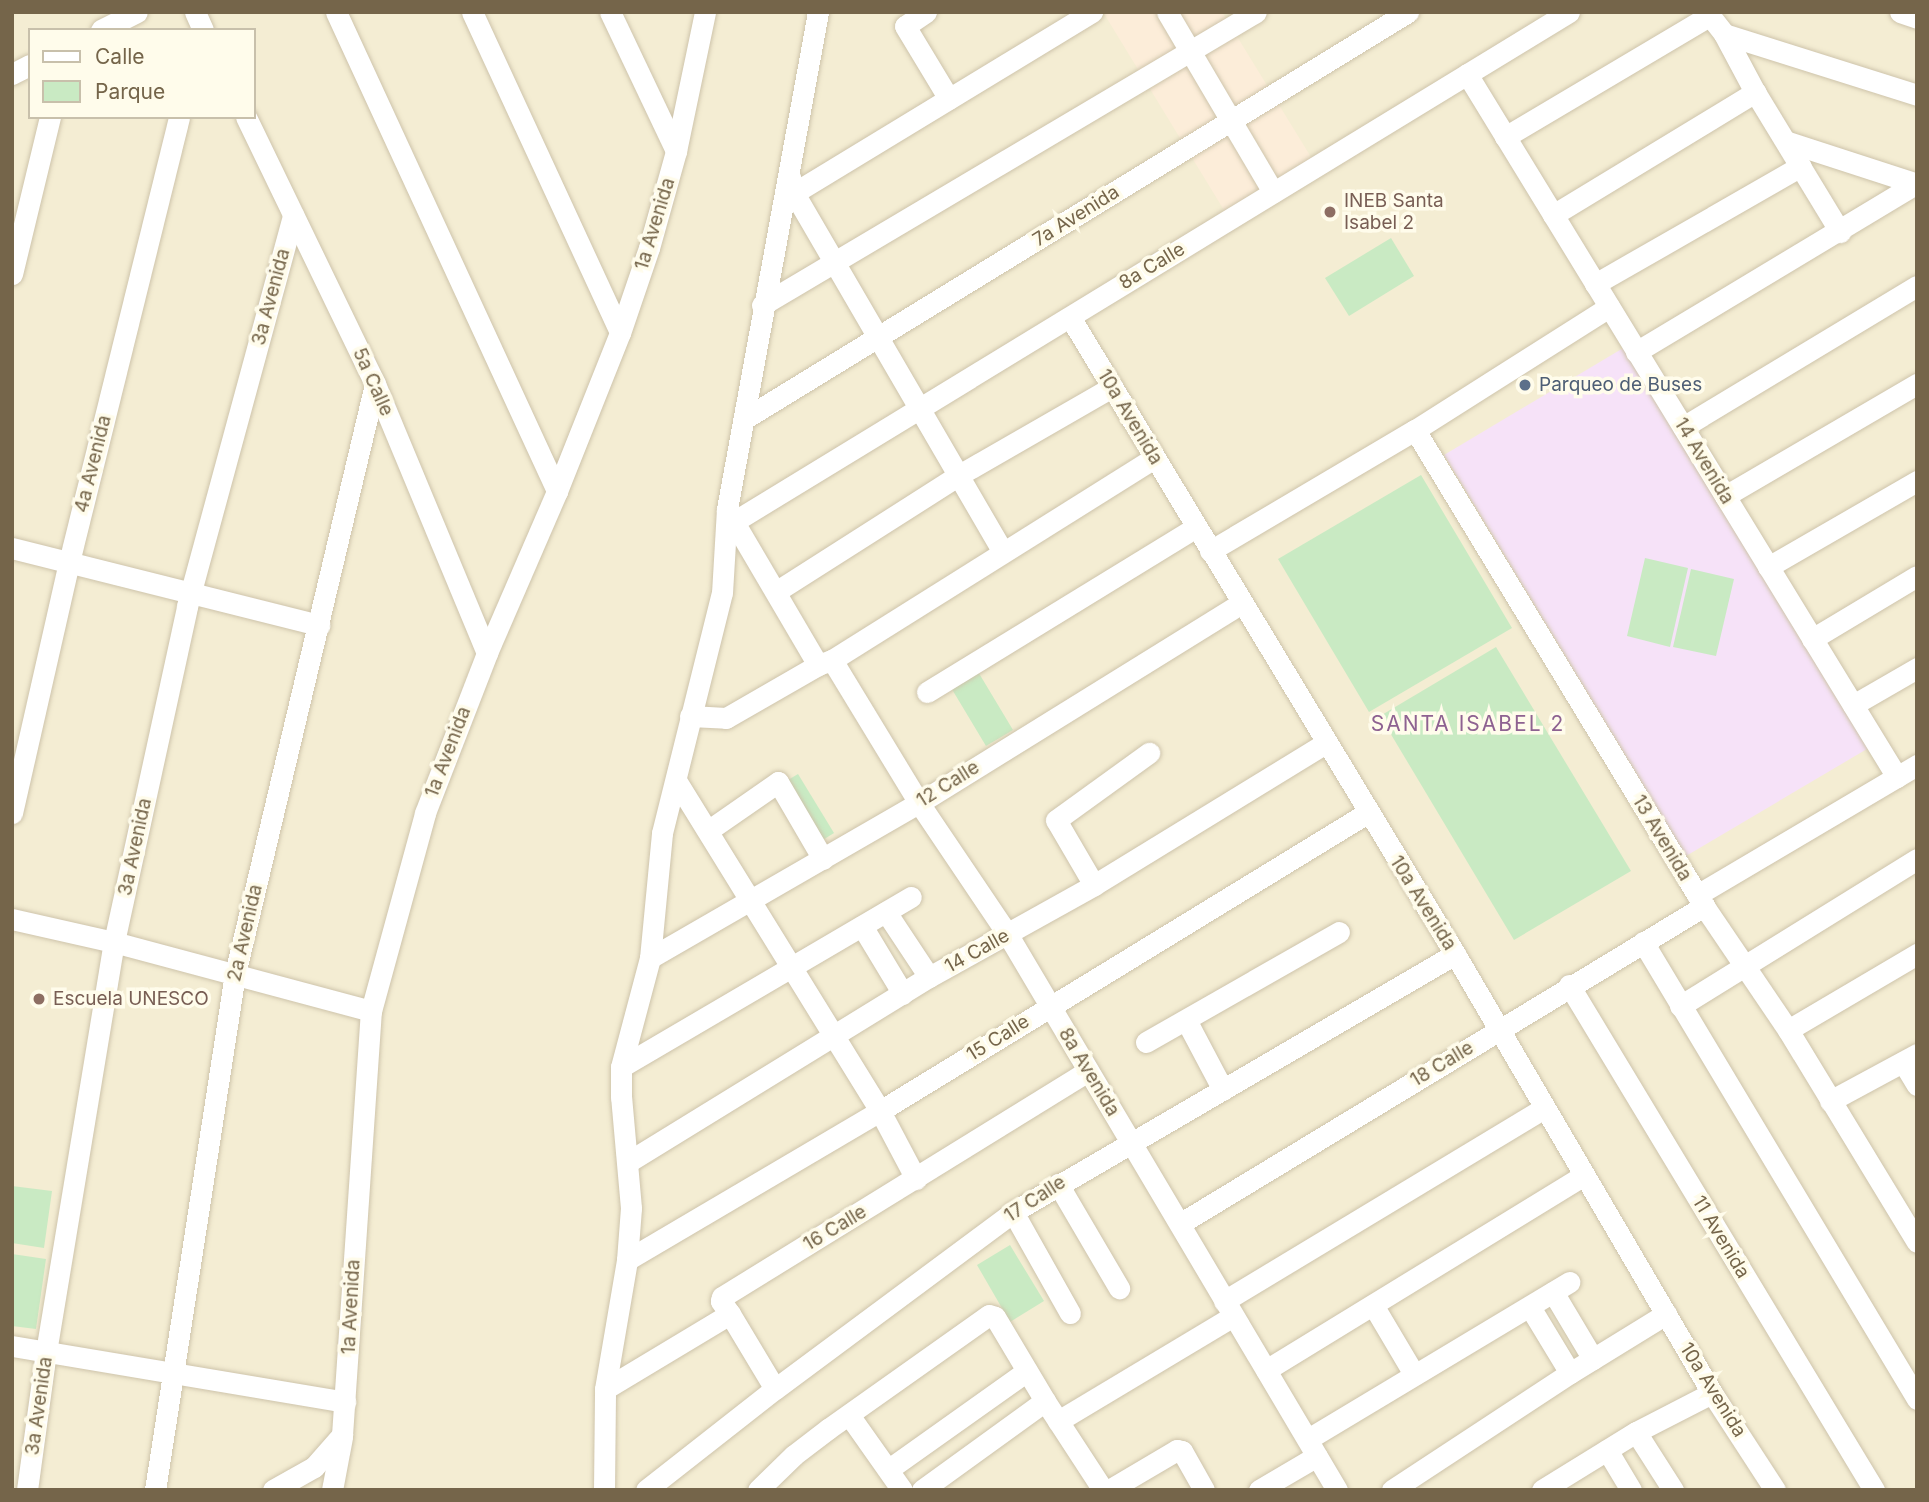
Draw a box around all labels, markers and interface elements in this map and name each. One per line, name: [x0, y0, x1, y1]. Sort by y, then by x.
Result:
legend: [28, 28, 256, 119]
text: Calle: [95, 44, 145, 69]
text: Parque: [95, 79, 165, 104]
street label: 1a Avenida: [630, 175, 680, 273]
street label: 7a Avenida: [1029, 181, 1123, 251]
place label: INEB Santa Isabel 2: [1344, 190, 1444, 234]
marker: INEB Santa Isabel 2: [1322, 204, 1338, 220]
street label: 8a Calle: [1115, 238, 1189, 294]
street label: 3a Avenida: [247, 246, 295, 348]
street label: 5a Calle: [348, 344, 398, 420]
street label: 10a Avenida: [1093, 365, 1167, 469]
place label: Parqueo de Buses: [1539, 374, 1702, 396]
marker: Parqueo de Buses: [1517, 377, 1533, 393]
street label: 4a Avenida: [70, 413, 116, 515]
street label: 14 Avenida: [1669, 414, 1739, 508]
street label: 1a Avenida: [420, 704, 476, 800]
district label: SANTA ISABEL 2: [1372, 711, 1564, 737]
street label: 12 Calle: [912, 756, 984, 812]
street label: 13 Avenida: [1627, 791, 1697, 885]
street label: 3a Avenida: [114, 796, 156, 898]
street label: 10a Avenida: [1385, 852, 1461, 954]
street label: 2a Avenida: [223, 882, 267, 984]
street label: 14 Calle: [941, 924, 1013, 978]
place label: Escuela UNESCO: [53, 988, 209, 1010]
marker: Escuela UNESCO: [31, 991, 47, 1007]
street label: 15 Calle: [963, 1010, 1033, 1066]
street label: 8a Avenida: [1054, 1024, 1124, 1120]
street label: 18 Calle: [1406, 1036, 1478, 1092]
street label: 17 Calle: [1000, 1171, 1070, 1227]
street label: 11 Avenida: [1688, 1192, 1754, 1282]
street label: 16 Calle: [799, 1200, 871, 1256]
street label: 1a Avenida: [337, 1259, 365, 1355]
street label: 10a Avenida: [1675, 1339, 1751, 1441]
street label: 3a Avenida: [21, 1355, 57, 1457]

